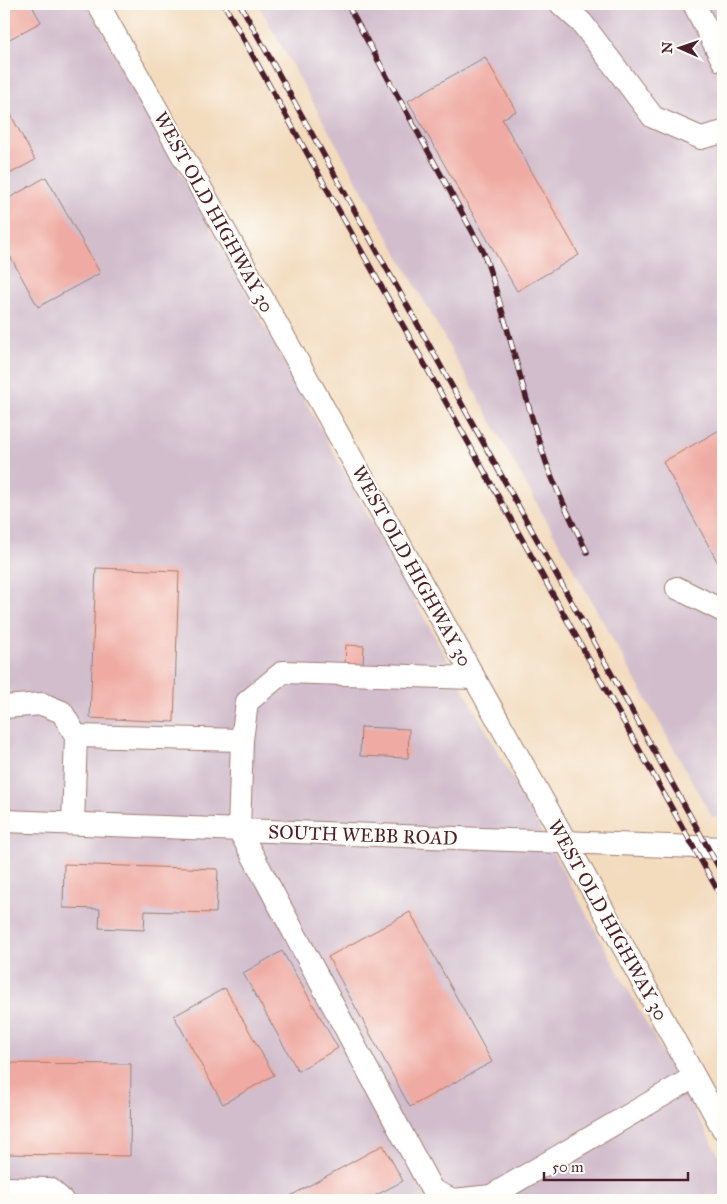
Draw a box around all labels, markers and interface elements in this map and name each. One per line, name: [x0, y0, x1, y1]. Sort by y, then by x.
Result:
north arrow: [654, 22, 704, 72]
text: N: [659, 41, 676, 54]
street label: WEST OLD HIGHWAY 30: [149, 108, 279, 316]
street label: WEST OLD HIGHWAY 30: [347, 462, 477, 670]
street label: WEST OLD HIGHWAY 30: [543, 816, 673, 1024]
street label: SOUTH WEBB ROAD: [268, 820, 458, 850]
scale bar: [544, 1149, 688, 1181]
text: 50 m: [552, 1158, 584, 1176]

